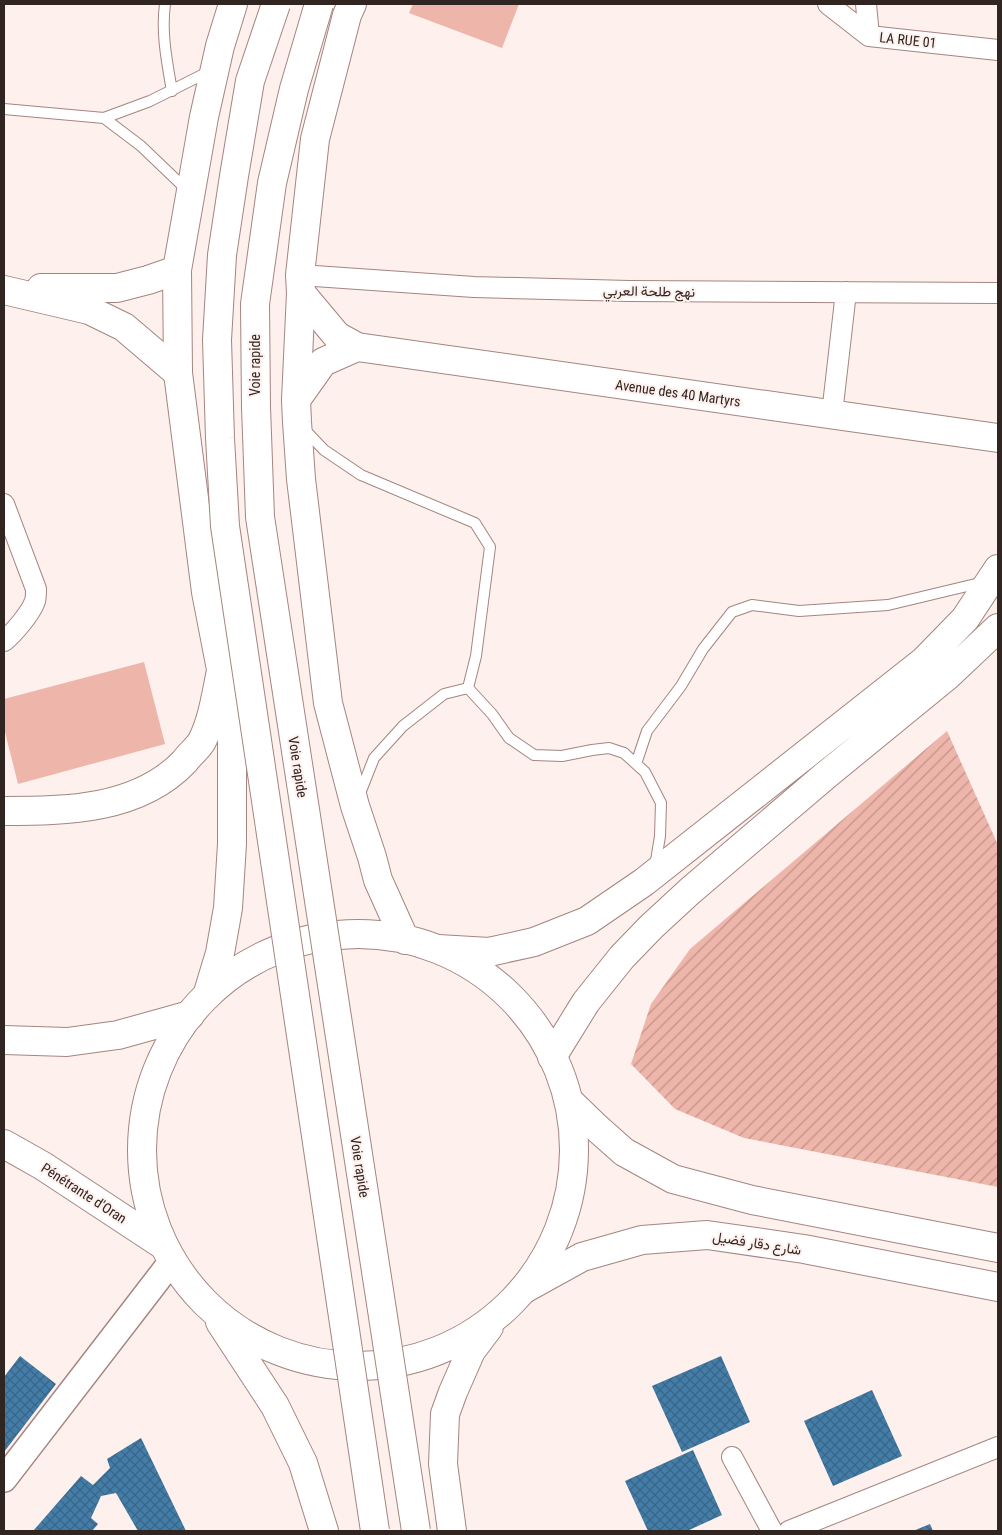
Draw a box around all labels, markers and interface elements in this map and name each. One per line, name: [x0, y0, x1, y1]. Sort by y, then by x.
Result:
street label: LA RUE 01: [879, 29, 937, 51]
street label: نهج طلحة العربي: [603, 282, 695, 304]
street label: Voie rapide: [247, 334, 263, 396]
street label: Avenue des 40 Martyrs: [614, 376, 742, 410]
street label: Voie rapide: [285, 735, 311, 799]
street label: Voie rapide: [347, 1135, 373, 1199]
street label: Pénétrante d'Oran: [38, 1159, 130, 1227]
street label: شارع دقار فضيل: [711, 1228, 802, 1261]

